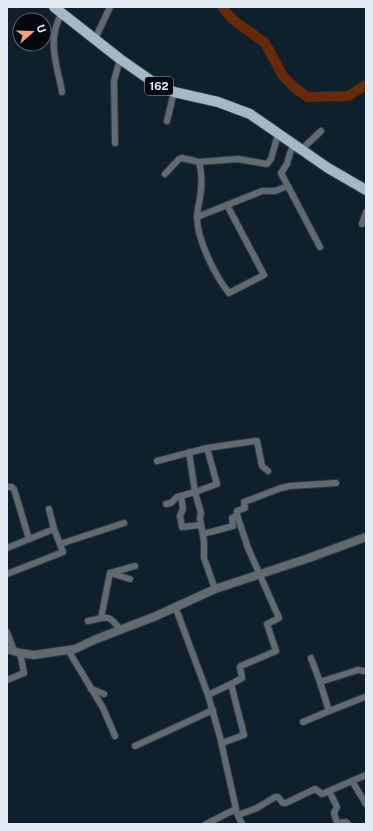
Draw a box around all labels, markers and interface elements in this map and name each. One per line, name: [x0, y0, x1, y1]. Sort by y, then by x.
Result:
north arrow: [12, 12, 52, 52]
text: U: [34, 23, 48, 34]
road number: 162: [145, 77, 173, 95]

